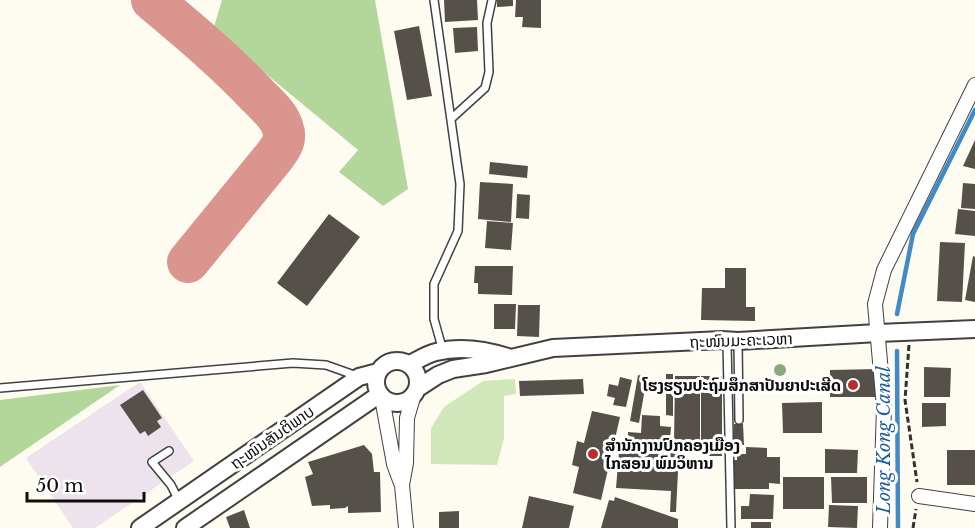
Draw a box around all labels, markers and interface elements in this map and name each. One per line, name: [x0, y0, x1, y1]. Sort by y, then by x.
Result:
street label: ຖະໜົນມະຄະເວຫາ: [689, 328, 793, 352]
water label: Long Kong Canal: [873, 366, 895, 515]
place label: ໂຮງຮຽນປະຖົມສຶກສາປັນຍາປະເສີດ: [641, 375, 841, 395]
marker: ໂຮງຮຽນປະຖົມສຶກສາປັນຍາປະເສີດ: [846, 378, 860, 392]
street label: ຖະໜົນສັນຕິພາບ: [226, 401, 318, 473]
place label: ສຳນັກງານປົກຄອງເມືອງ ໄກສອນ ພົມວິຫານ: [604, 435, 740, 473]
marker: ສຳນັກງານປົກຄອງເມືອງ ໄກສອນ ພົມວິຫານ: [586, 447, 600, 461]
scale bar: [27, 465, 144, 503]
text: 50 m: [36, 475, 84, 497]

